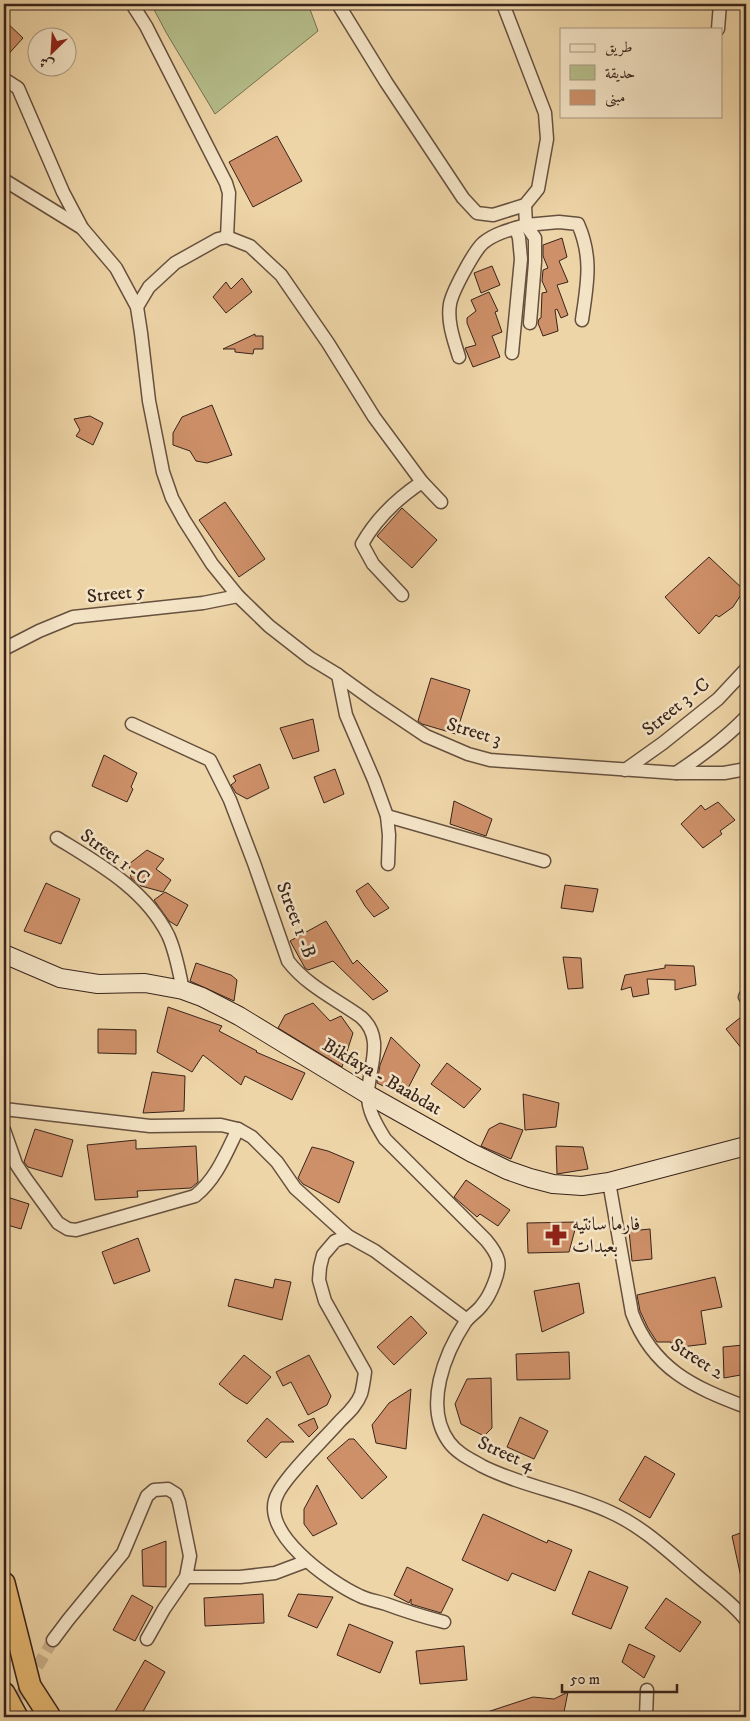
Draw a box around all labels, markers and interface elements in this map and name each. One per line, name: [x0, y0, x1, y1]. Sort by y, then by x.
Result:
north arrow: [28, 28, 78, 78]
legend: [560, 28, 722, 118]
text: طريق: [605, 38, 632, 57]
text: ش: [37, 52, 57, 74]
text: حديقة: [605, 64, 635, 83]
text: مبنى: [605, 88, 625, 108]
street label: Street 5: [86, 579, 147, 608]
street label: Street 3 -C: [637, 673, 715, 741]
street label: Street 3: [444, 713, 504, 751]
street label: Street 1 -C: [76, 824, 154, 890]
street label: Street 1 -B: [271, 879, 321, 961]
street label: Bikfaya - Baabdat: [318, 1034, 446, 1120]
place label: فارما سانتيه بعبدات: [572, 1213, 640, 1258]
pharmacy icon: فارما سانتيه بعبدات: [543, 1222, 569, 1248]
street label: Street 2: [666, 1333, 728, 1385]
street label: Street 4: [474, 1431, 539, 1477]
scale bar: [562, 1661, 678, 1693]
text: 50 m: [570, 1670, 600, 1689]

